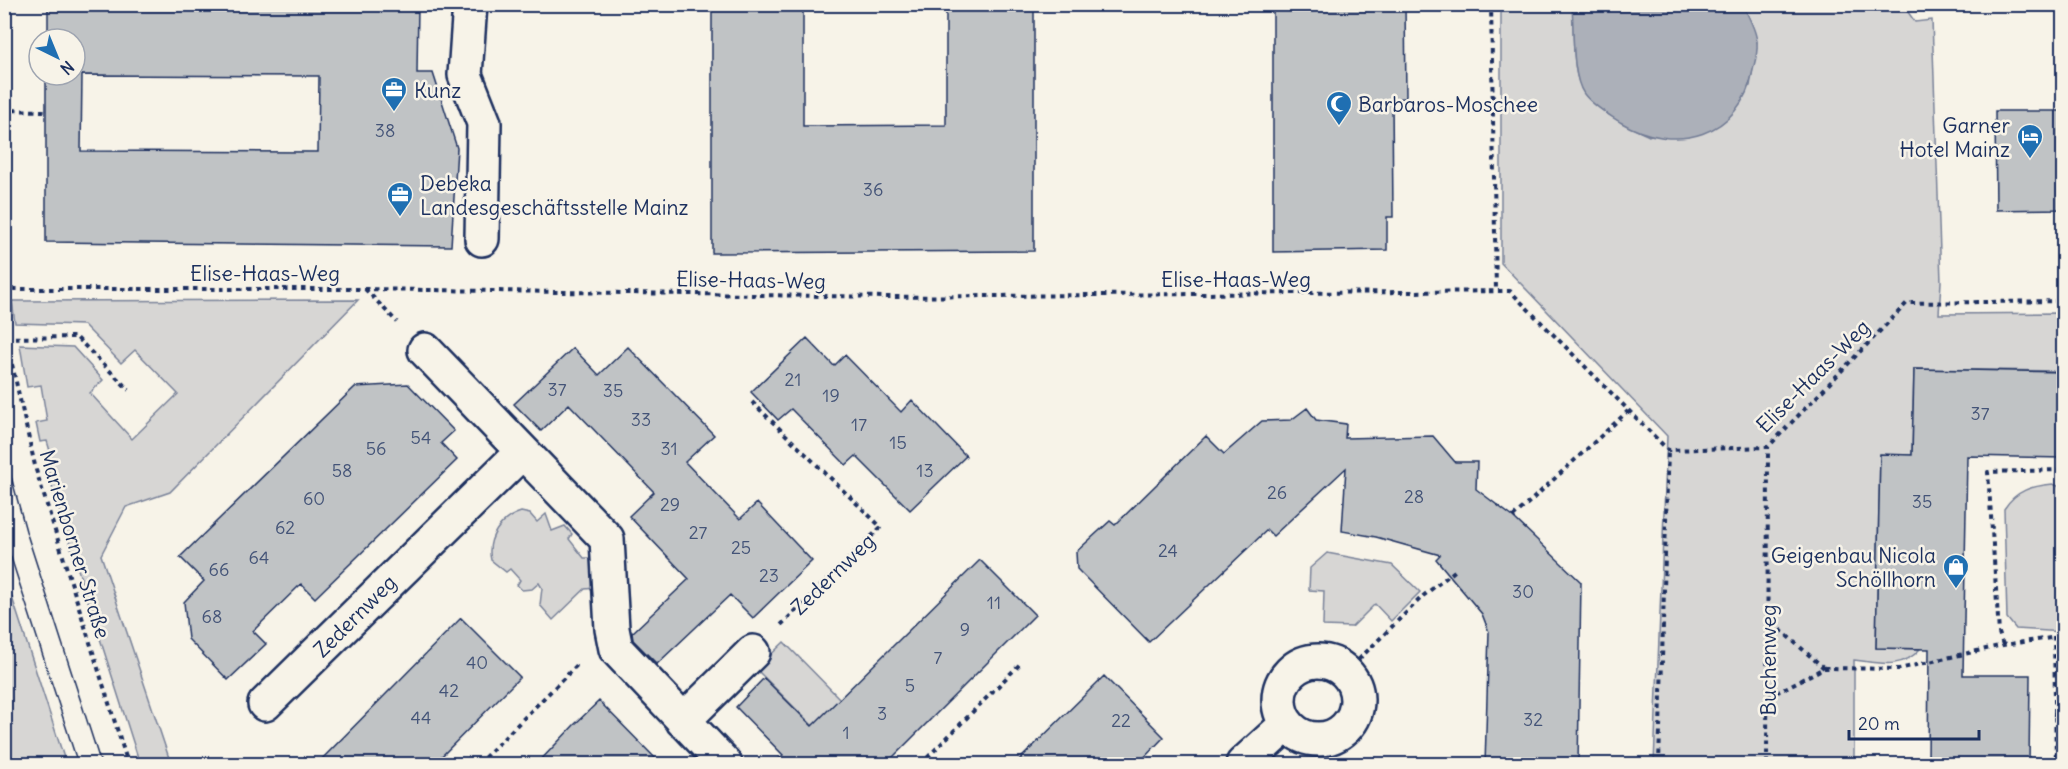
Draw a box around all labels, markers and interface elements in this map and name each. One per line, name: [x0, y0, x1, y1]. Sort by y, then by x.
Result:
north arrow: [27, 27, 87, 87]
text: N: [56, 57, 78, 79]
office icon: Kunz: [379, 75, 409, 113]
place label: Kunz: [414, 77, 461, 104]
mosque icon: Barbaros-Moschee: [1324, 89, 1354, 127]
place label: Barbaros-Moschee: [1358, 91, 1538, 118]
place label: Garner Hotel Mainz: [1900, 112, 2010, 163]
house number: 38: [375, 119, 395, 142]
hotel icon: Garner Hotel Mainz: [2015, 122, 2045, 160]
place label: Debeka Landesgeschäftsstelle Mainz: [420, 170, 689, 221]
house number: 36: [863, 178, 883, 201]
office icon: Debeka Landesgeschäftsstelle Mainz: [385, 180, 415, 218]
street label: Elise-Haas-Weg: [190, 260, 340, 287]
street label: Elise-Haas-Weg: [676, 265, 826, 295]
street label: Elise-Haas-Weg: [1161, 266, 1311, 293]
street label: Elise-Haas-Weg: [1750, 313, 1876, 439]
house number: 21: [784, 368, 802, 391]
house number: 37: [547, 378, 567, 401]
house number: 35: [603, 379, 623, 402]
house number: 19: [822, 384, 840, 407]
house number: 37: [1970, 402, 1990, 425]
house number: 33: [631, 408, 651, 431]
house number: 17: [851, 413, 867, 436]
house number: 54: [411, 426, 431, 449]
house number: 15: [889, 431, 907, 454]
house number: 56: [366, 437, 386, 460]
house number: 31: [660, 437, 678, 460]
street label: Marienborner Straße: [33, 446, 117, 642]
house number: 58: [332, 459, 352, 482]
house number: 13: [916, 459, 934, 482]
house number: 26: [1267, 481, 1287, 504]
house number: 28: [1404, 485, 1424, 508]
house number: 60: [303, 487, 325, 510]
house number: 35: [1912, 490, 1932, 513]
house number: 29: [660, 493, 680, 516]
house number: 62: [275, 516, 295, 539]
house number: 27: [689, 521, 708, 544]
street label: Zedernweg: [785, 527, 881, 621]
house number: 25: [731, 536, 751, 559]
house number: 24: [1158, 539, 1178, 562]
place label: Geigenbau Nicola Schöllhorn: [1771, 542, 1936, 593]
house number: 64: [249, 546, 269, 569]
shop icon: Geigenbau Nicola Schöllhorn: [1941, 552, 1971, 590]
house number: 66: [209, 558, 229, 581]
house number: 23: [759, 564, 779, 587]
street label: Zedernweg: [308, 569, 402, 663]
house number: 30: [1512, 580, 1534, 603]
house number: 11: [987, 591, 1001, 614]
street label: Buchenweg: [1755, 604, 1782, 716]
house number: 68: [202, 605, 222, 628]
house number: 9: [960, 618, 970, 641]
house number: 7: [934, 646, 943, 669]
house number: 40: [466, 651, 488, 674]
house number: 5: [905, 674, 915, 697]
house number: 42: [439, 679, 459, 702]
house number: 3: [877, 702, 887, 725]
scale bar: [1849, 703, 1980, 741]
house number: 44: [411, 706, 431, 729]
house number: 32: [1523, 708, 1543, 731]
house number: 22: [1111, 709, 1131, 732]
text: 20 m: [1858, 712, 1900, 735]
house number: 1: [842, 721, 850, 744]

